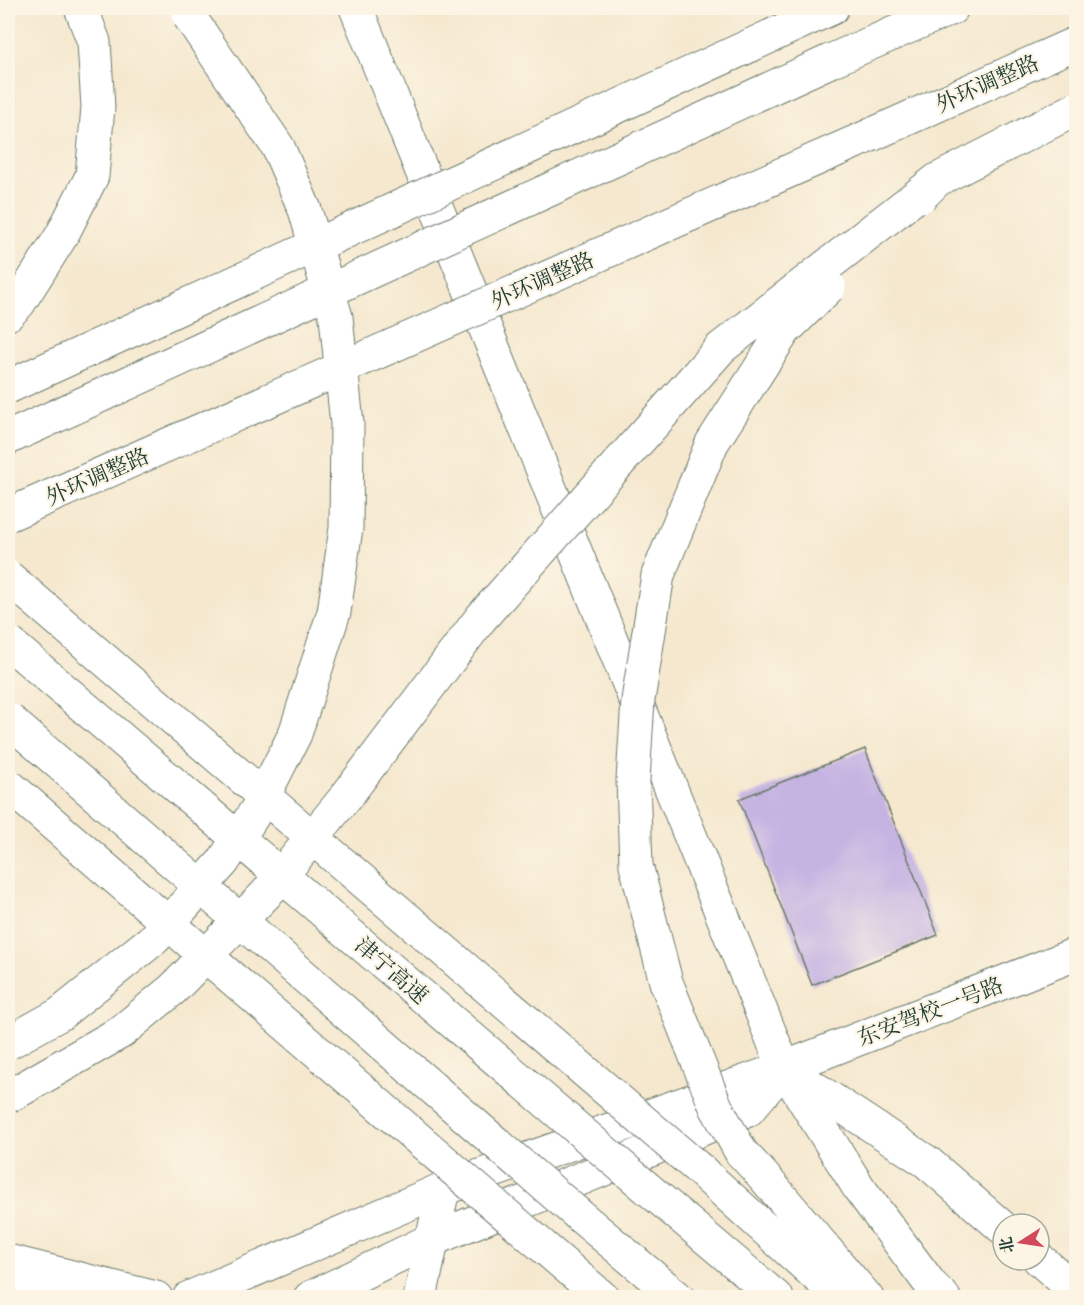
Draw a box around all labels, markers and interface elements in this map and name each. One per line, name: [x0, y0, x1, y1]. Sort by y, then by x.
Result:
street label: 外环调整路: [931, 49, 1043, 119]
street label: 外环调整路: [486, 246, 598, 316]
street label: 外环调整路: [41, 442, 153, 512]
street label: 津宁高速: [349, 931, 434, 1010]
street label: 东安驾校一号路: [853, 971, 1007, 1053]
north arrow: [991, 1212, 1051, 1272]
text: 北: [996, 1235, 1019, 1255]

